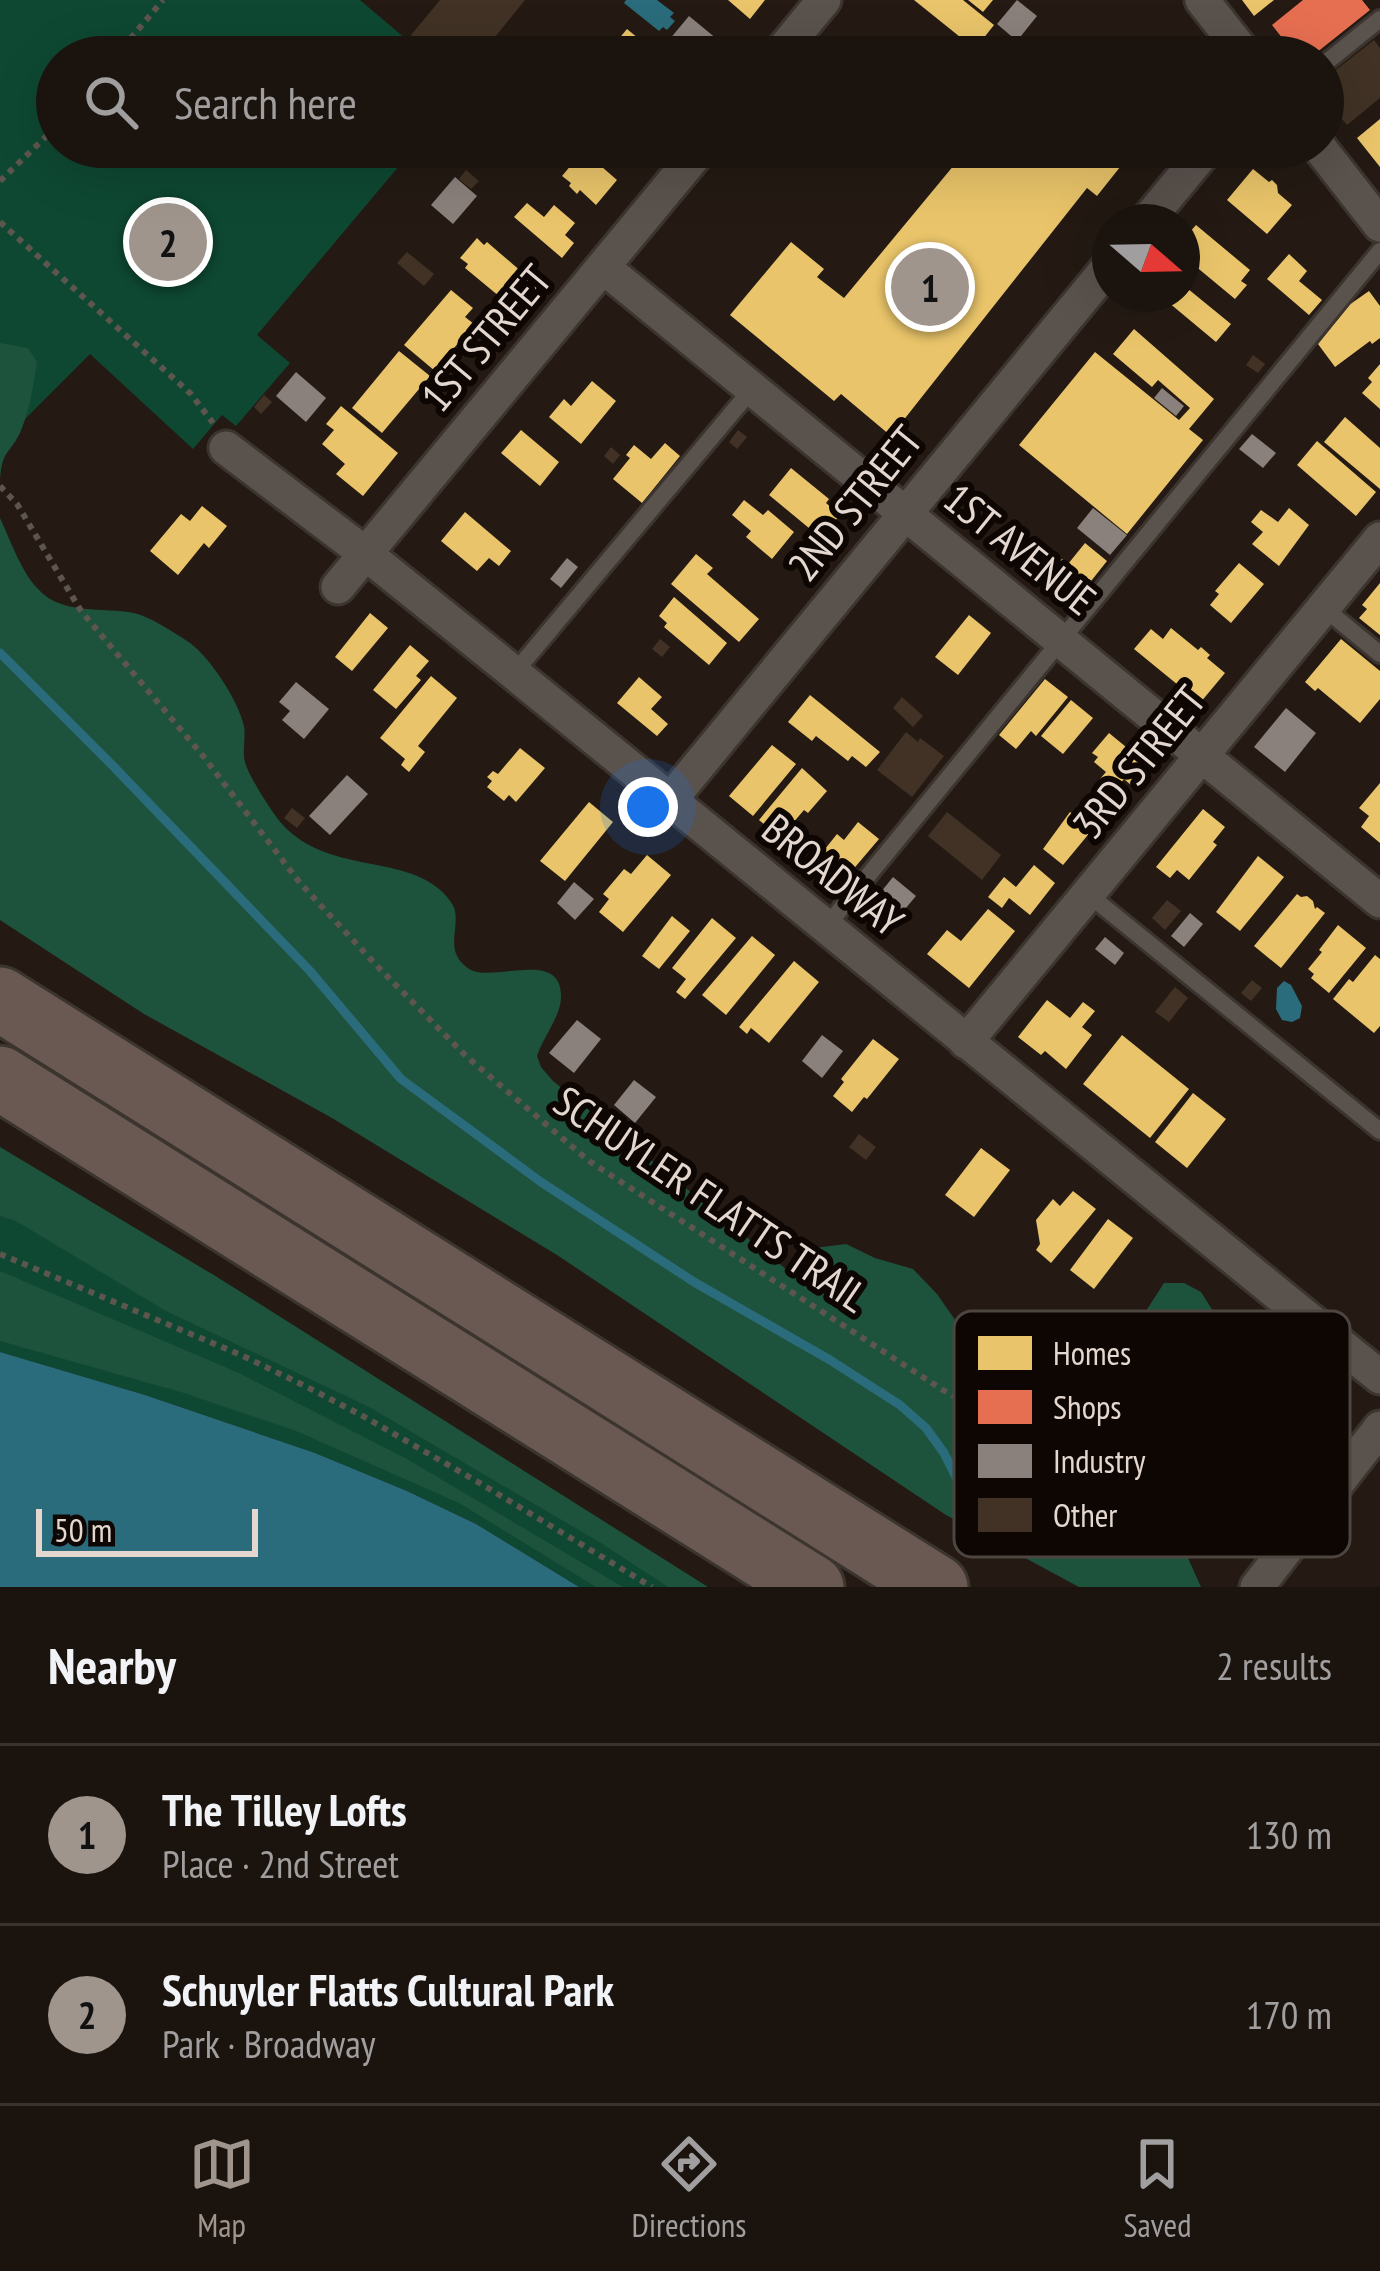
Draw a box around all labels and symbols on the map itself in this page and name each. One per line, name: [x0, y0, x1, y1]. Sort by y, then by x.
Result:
pin: 2: [129, 197, 207, 287]
north arrow: [1092, 204, 1200, 312]
pin: 1: [891, 242, 969, 332]
street label: 1ST STREET: [408, 253, 563, 422]
street label: 2ND STREET: [775, 414, 934, 592]
street label: 1ST AVENUE: [933, 471, 1108, 627]
street label: 3RD STREET: [1060, 674, 1217, 850]
your location: [618, 777, 678, 837]
street label: BROADWAY: [752, 801, 915, 948]
street label: SCHUYLER FLATTS TRAIL: [544, 1073, 879, 1324]
legend: [954, 1311, 1350, 1557]
text: Homes: [1053, 1331, 1131, 1374]
text: Shops: [1053, 1385, 1121, 1428]
text: Industry: [1053, 1439, 1146, 1482]
text: Other: [1053, 1493, 1117, 1536]
scale bar: [36, 1503, 258, 1556]

